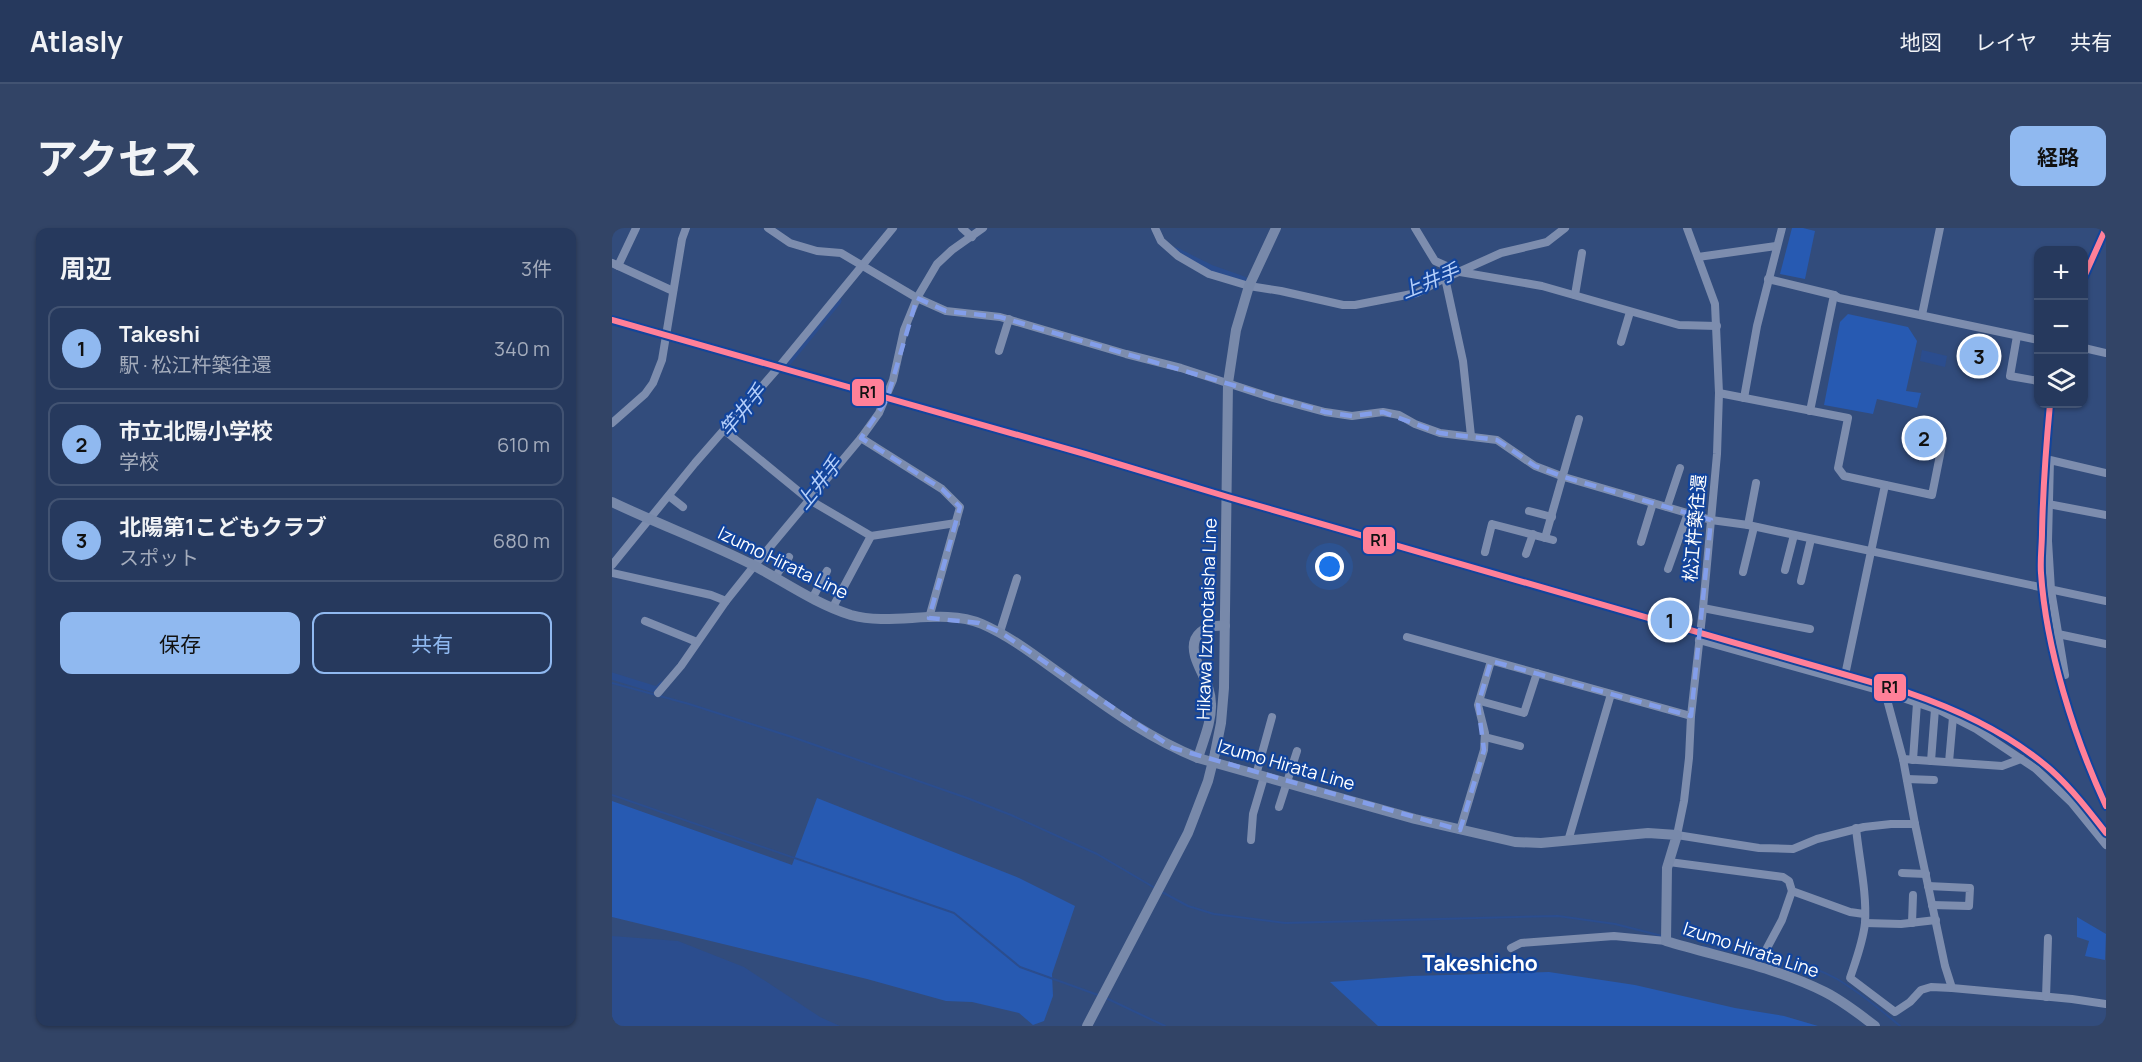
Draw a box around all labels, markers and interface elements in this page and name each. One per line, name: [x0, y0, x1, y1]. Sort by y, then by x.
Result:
text: Atlasly: [30, 22, 123, 60]
text: 地図: [1900, 28, 1942, 56]
text: レイヤ: [1975, 28, 2037, 56]
text: 共有: [2070, 28, 2112, 56]
button: 経路: [2010, 126, 2106, 186]
text: アクセス: [36, 129, 202, 187]
map controls: [2034, 246, 2088, 408]
button: +: [2034, 246, 2088, 300]
text: 周辺: [60, 250, 112, 286]
text: 3件: [521, 255, 552, 282]
water label: 上井手: [1397, 256, 1464, 304]
button: −: [2034, 300, 2088, 354]
text: Takeshi: [119, 319, 200, 349]
pin: 3: [1960, 334, 1998, 378]
text: 1: [77, 335, 86, 362]
text: 340 m: [494, 335, 550, 362]
text: 駅 · 松江杵築往還: [119, 351, 272, 378]
button: layers: [2034, 354, 2088, 408]
water label: 竿井手: [713, 378, 773, 442]
line badge: R1: [851, 378, 885, 407]
text: R1: [859, 381, 877, 403]
text: 市立北陽小学校: [119, 416, 273, 446]
pin: 2: [1904, 416, 1944, 460]
text: 2: [76, 431, 87, 458]
text: 610 m: [497, 431, 550, 458]
text: 学校: [119, 448, 159, 475]
water label: 上井手: [789, 450, 849, 514]
street label: 松江杵築往還: [1677, 473, 1711, 583]
text: 北陽第1こどもクラブ: [119, 512, 327, 542]
street label: Hikawa Izumotaisha Line: [1190, 518, 1222, 720]
street label: Izumo Hirata Line: [714, 520, 852, 604]
line badge: R1: [1362, 526, 1396, 555]
text: 3: [76, 527, 87, 554]
text: 680 m: [493, 527, 550, 554]
text: R1: [1370, 529, 1388, 551]
text: スポット: [119, 544, 199, 571]
your location: [1315, 552, 1344, 581]
pin: 1: [1650, 598, 1690, 642]
button: 保存: [60, 612, 300, 674]
button: 共有: [312, 612, 552, 674]
line badge: R1: [1873, 673, 1907, 702]
text: R1: [1881, 676, 1899, 698]
street label: Izumo Hirata Line: [1215, 733, 1358, 795]
street label: Izumo Hirata Line: [1680, 916, 1822, 982]
district label: Takeshicho: [1422, 949, 1538, 977]

